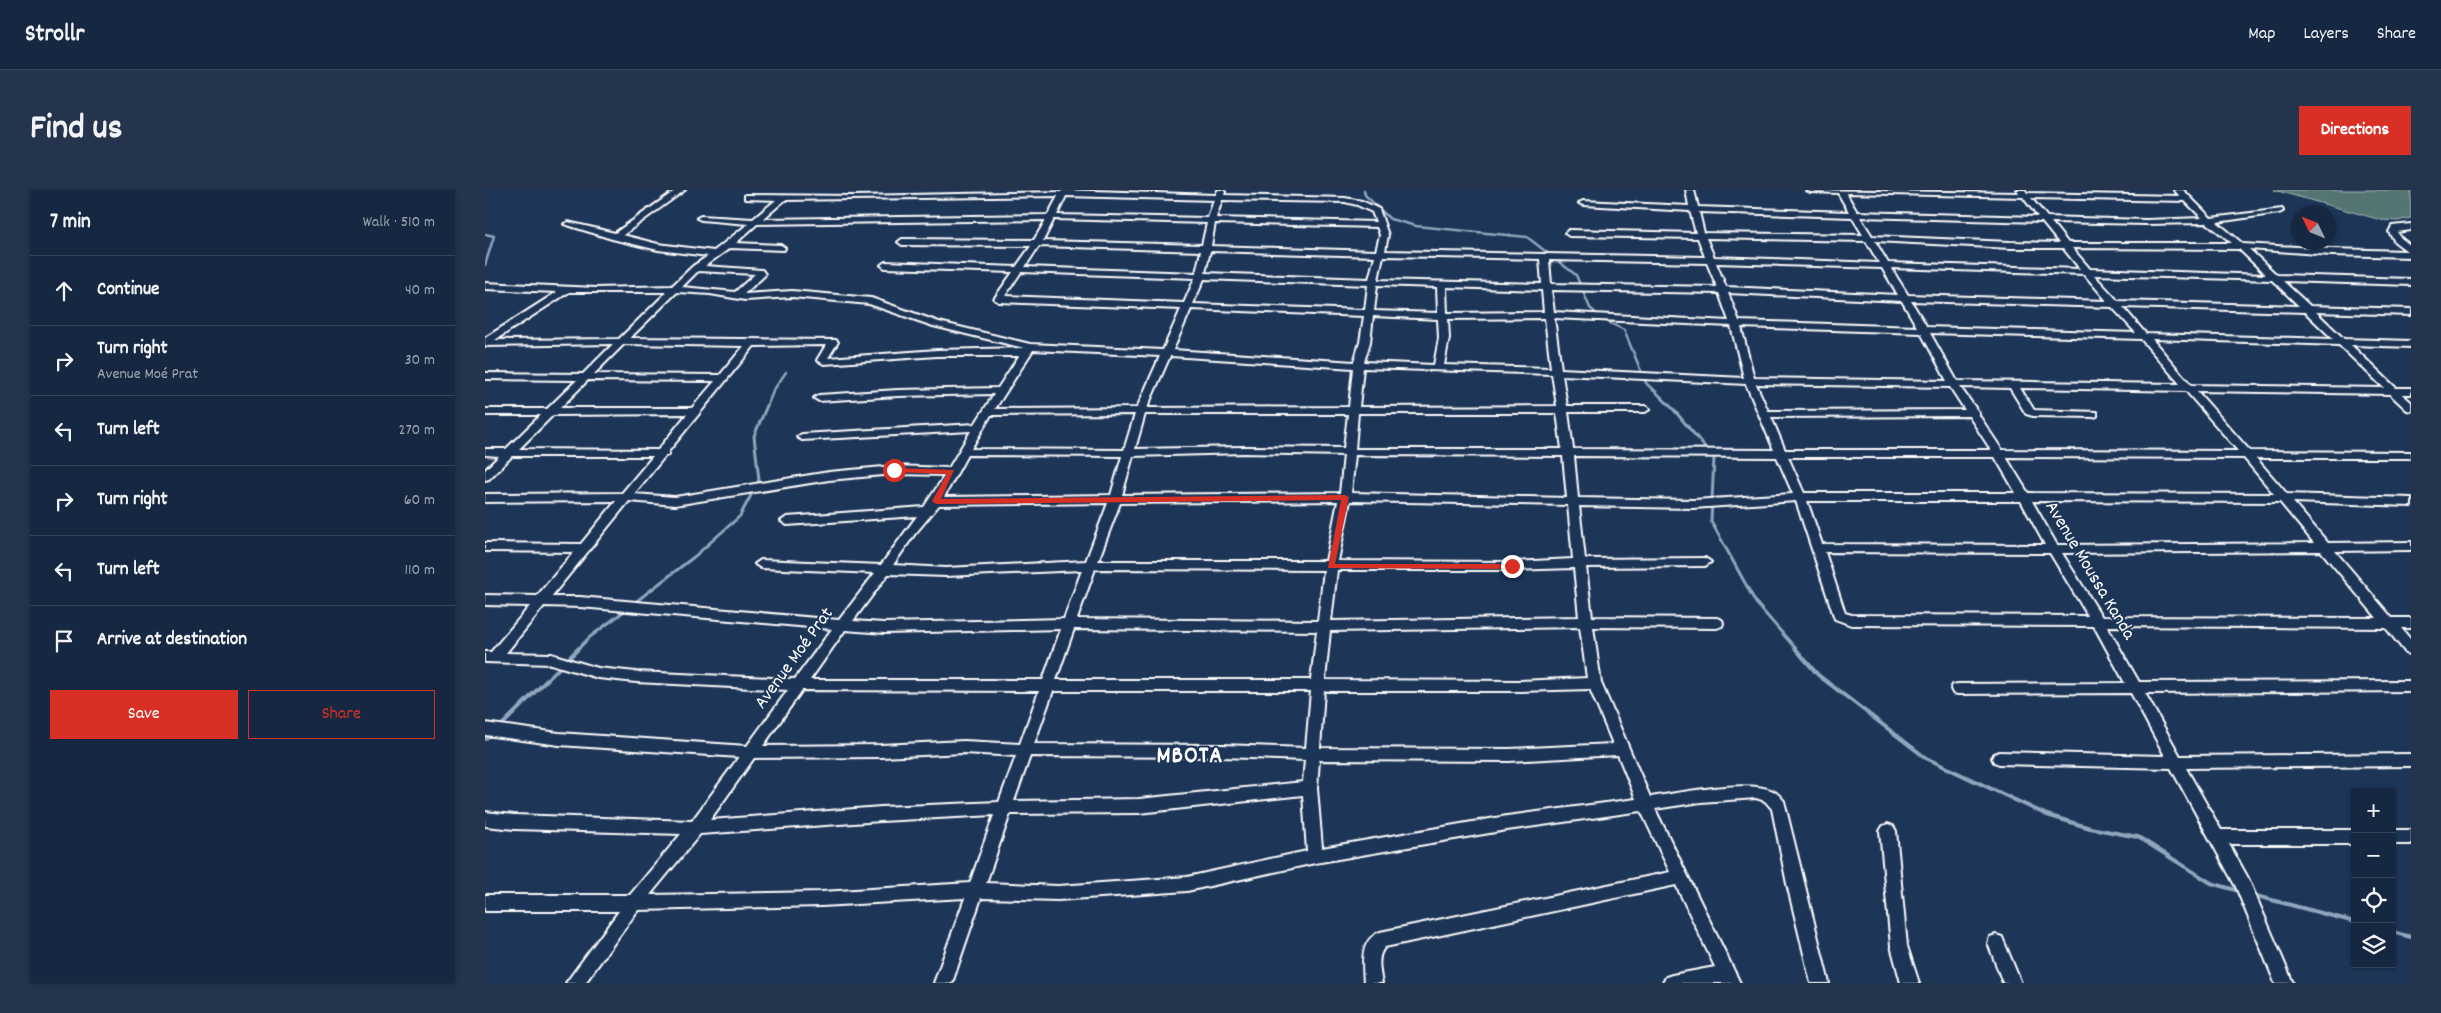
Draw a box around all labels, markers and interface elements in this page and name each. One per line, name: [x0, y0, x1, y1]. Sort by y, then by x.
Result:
text: Strollr: [25, 18, 84, 52]
text: Map: [2248, 22, 2275, 47]
text: Layers: [2303, 22, 2349, 47]
text: Share: [2377, 22, 2416, 47]
text: Find us: [30, 105, 122, 155]
button: Directions: [2299, 106, 2411, 155]
north arrow: [2291, 205, 2336, 250]
text: 7 min: [50, 208, 91, 238]
text: Walk · 510 m: [363, 211, 435, 234]
icon: ahead: [50, 277, 78, 305]
text: Continue: [97, 277, 159, 304]
text: 40 m: [405, 279, 435, 302]
text: Turn right: [97, 336, 168, 363]
icon: right: [50, 347, 78, 375]
text: 30 m: [405, 349, 435, 372]
text: Avenue Moé Prat: [97, 363, 198, 386]
icon: left: [50, 417, 78, 445]
text: Turn left: [97, 417, 160, 444]
text: 270 m: [399, 419, 435, 442]
route start: [883, 459, 906, 482]
icon: right: [50, 487, 78, 515]
text: Turn right: [97, 487, 168, 514]
text: 60 m: [404, 489, 435, 512]
street label: Avenue Moussa Kanda: [2037, 496, 2142, 646]
route end: [1501, 555, 1524, 578]
icon: left: [50, 557, 78, 585]
text: Turn left: [97, 557, 160, 584]
text: 110 m: [405, 559, 435, 582]
street label: Avenue Moé Prat: [749, 602, 841, 716]
icon: arrive: [50, 627, 78, 655]
text: Arrive at destination: [97, 627, 247, 654]
button: Save: [50, 690, 238, 739]
button: Share: [248, 690, 435, 739]
district label: MBOTA: [1157, 740, 1223, 774]
map controls: [2351, 788, 2396, 968]
button: +: [2351, 788, 2396, 833]
button: −: [2351, 833, 2396, 878]
button: locate: [2351, 878, 2396, 923]
button: layers: [2351, 923, 2396, 968]

